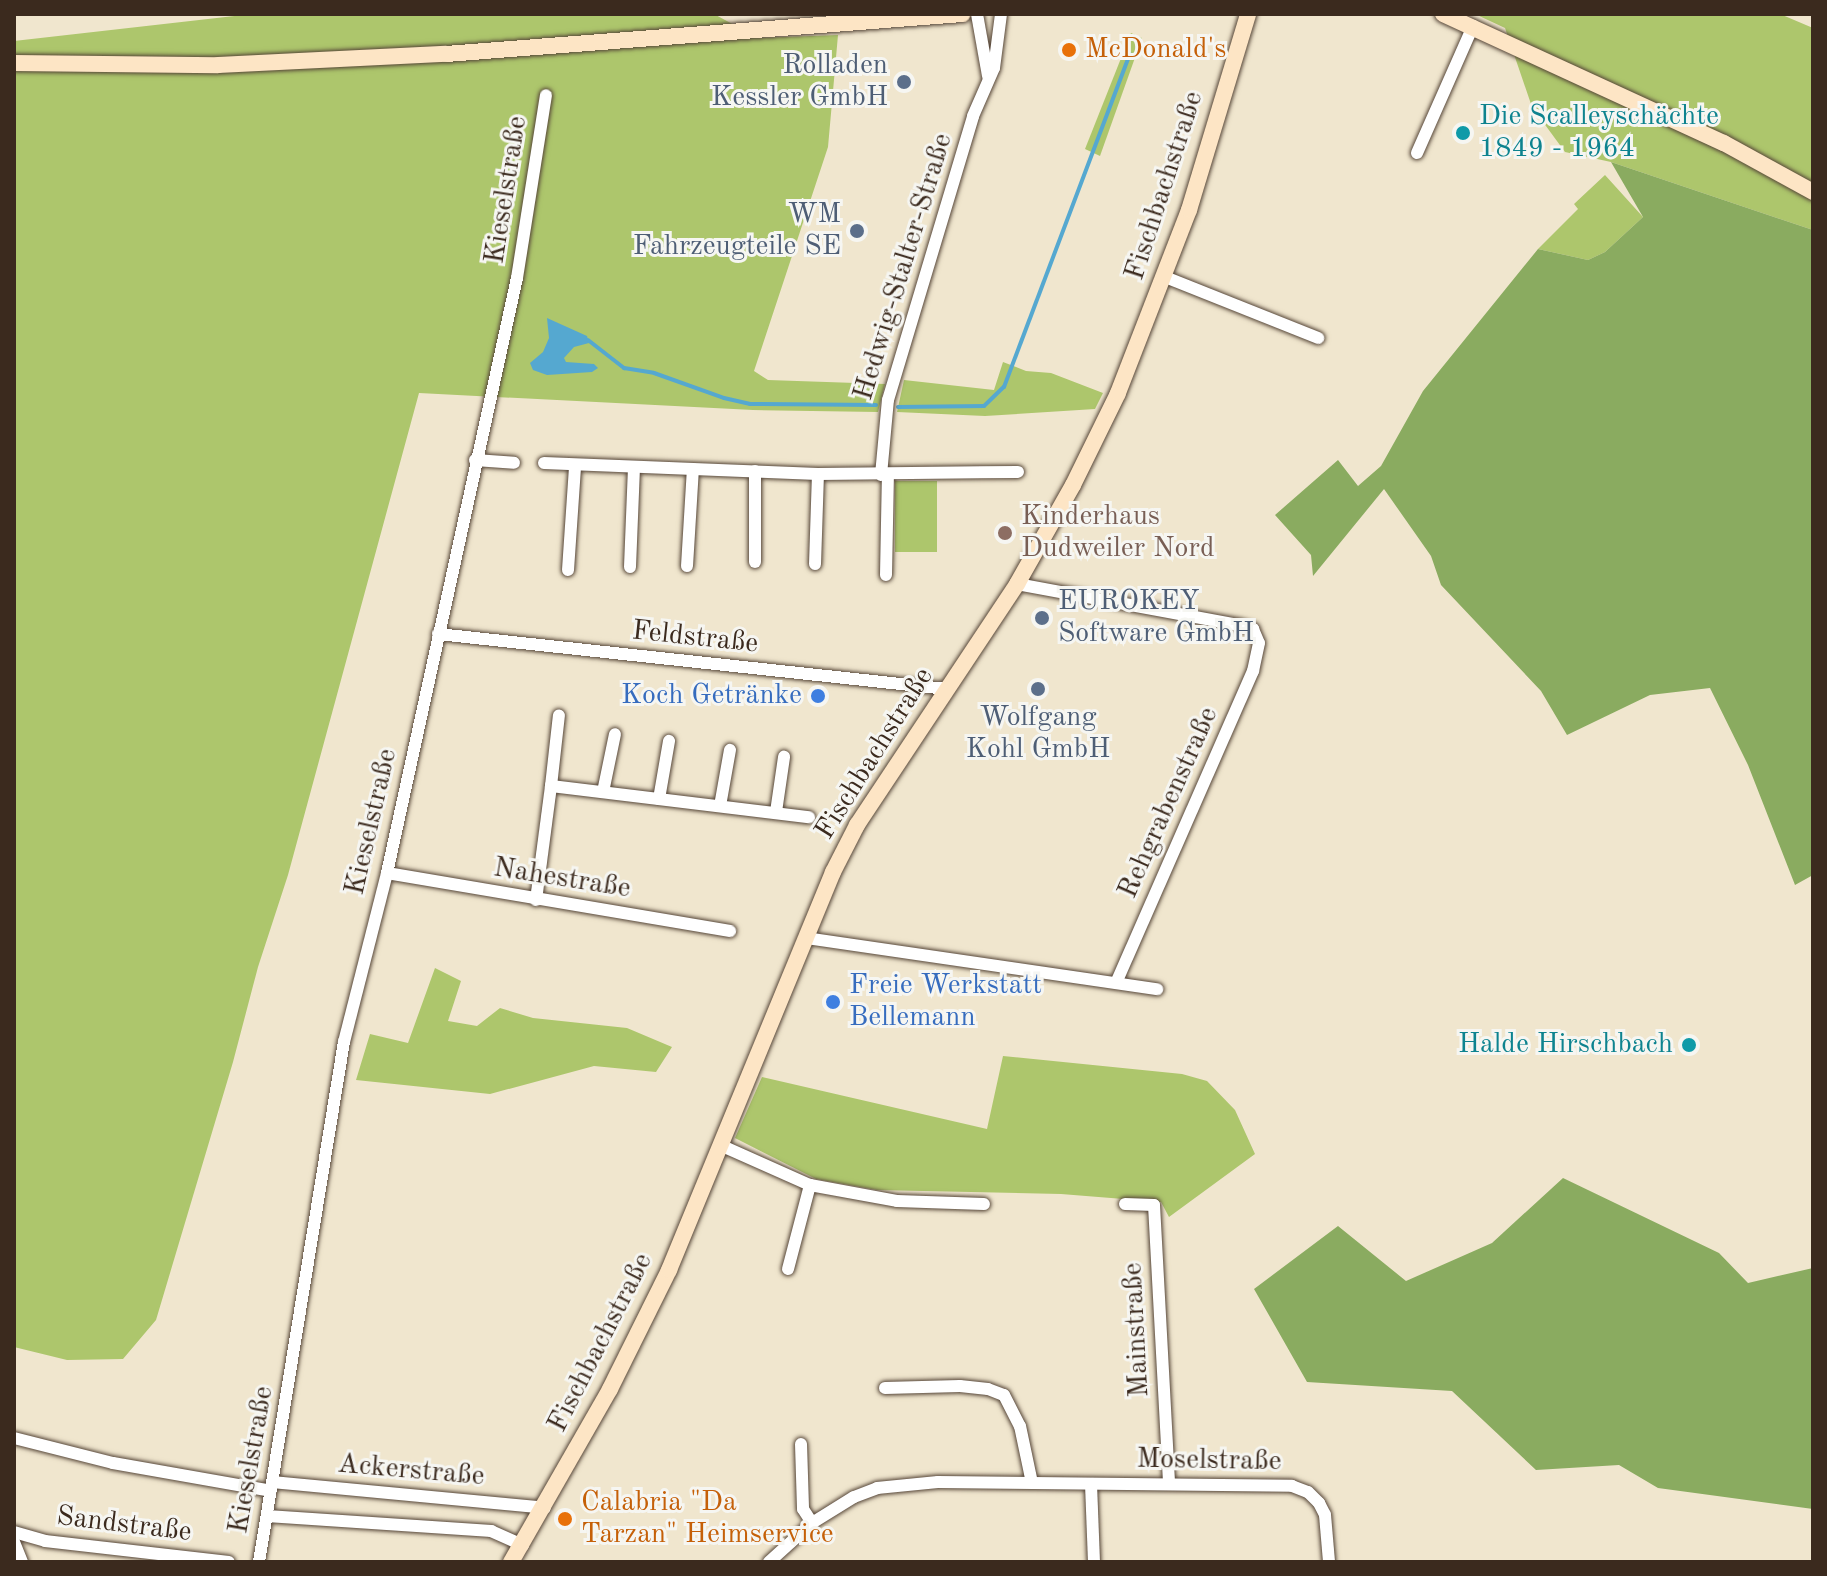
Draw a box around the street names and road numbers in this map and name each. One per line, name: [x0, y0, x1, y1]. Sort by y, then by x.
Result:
street label: Fischbachstraße: [1119, 87, 1211, 285]
street label: Kieselstraße: [479, 114, 535, 266]
street label: Hedwig-Stalter-Straße: [847, 129, 961, 405]
street label: Feldstraße: [630, 615, 760, 661]
street label: Fischbachstraße: [809, 662, 941, 846]
street label: Rehgrabenstraße: [1112, 702, 1226, 904]
street label: Kieselstraße: [339, 746, 405, 898]
street label: Nahestraße: [491, 852, 633, 906]
street label: Fischbachstraße: [541, 1248, 661, 1438]
street label: Mainstraße: [1117, 1262, 1157, 1398]
street label: Kieselstraße: [223, 1384, 281, 1536]
street label: Moselstraße: [1136, 1443, 1282, 1479]
street label: Ackerstraße: [336, 1448, 486, 1494]
street label: Sandstraße: [55, 1500, 193, 1550]

